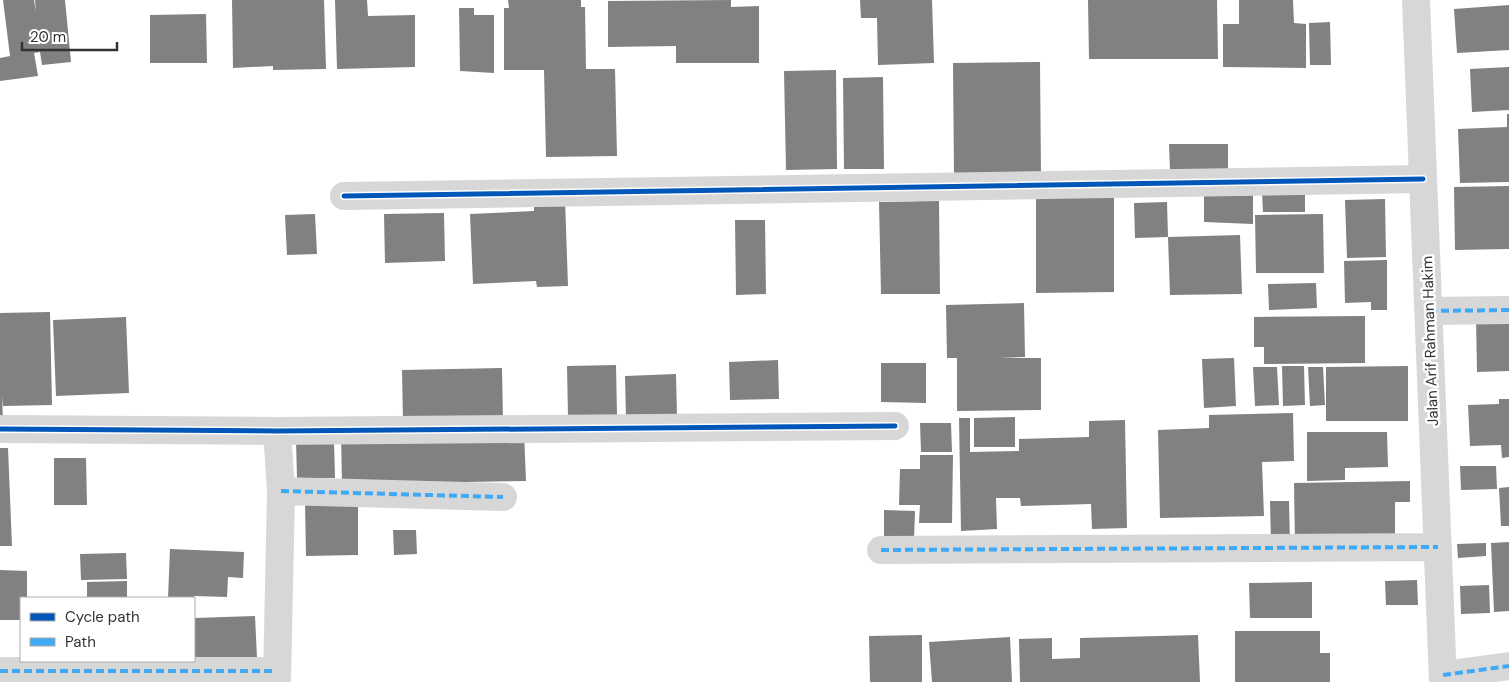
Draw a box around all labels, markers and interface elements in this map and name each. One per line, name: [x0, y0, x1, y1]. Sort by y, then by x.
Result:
scale bar: [22, 20, 118, 52]
text: 20 m: [30, 27, 66, 47]
street label: Jalan Arif Rahman Hakim: [1417, 255, 1443, 427]
legend: [20, 597, 195, 662]
text: Cycle path: [65, 607, 140, 627]
text: Path: [65, 632, 96, 652]

